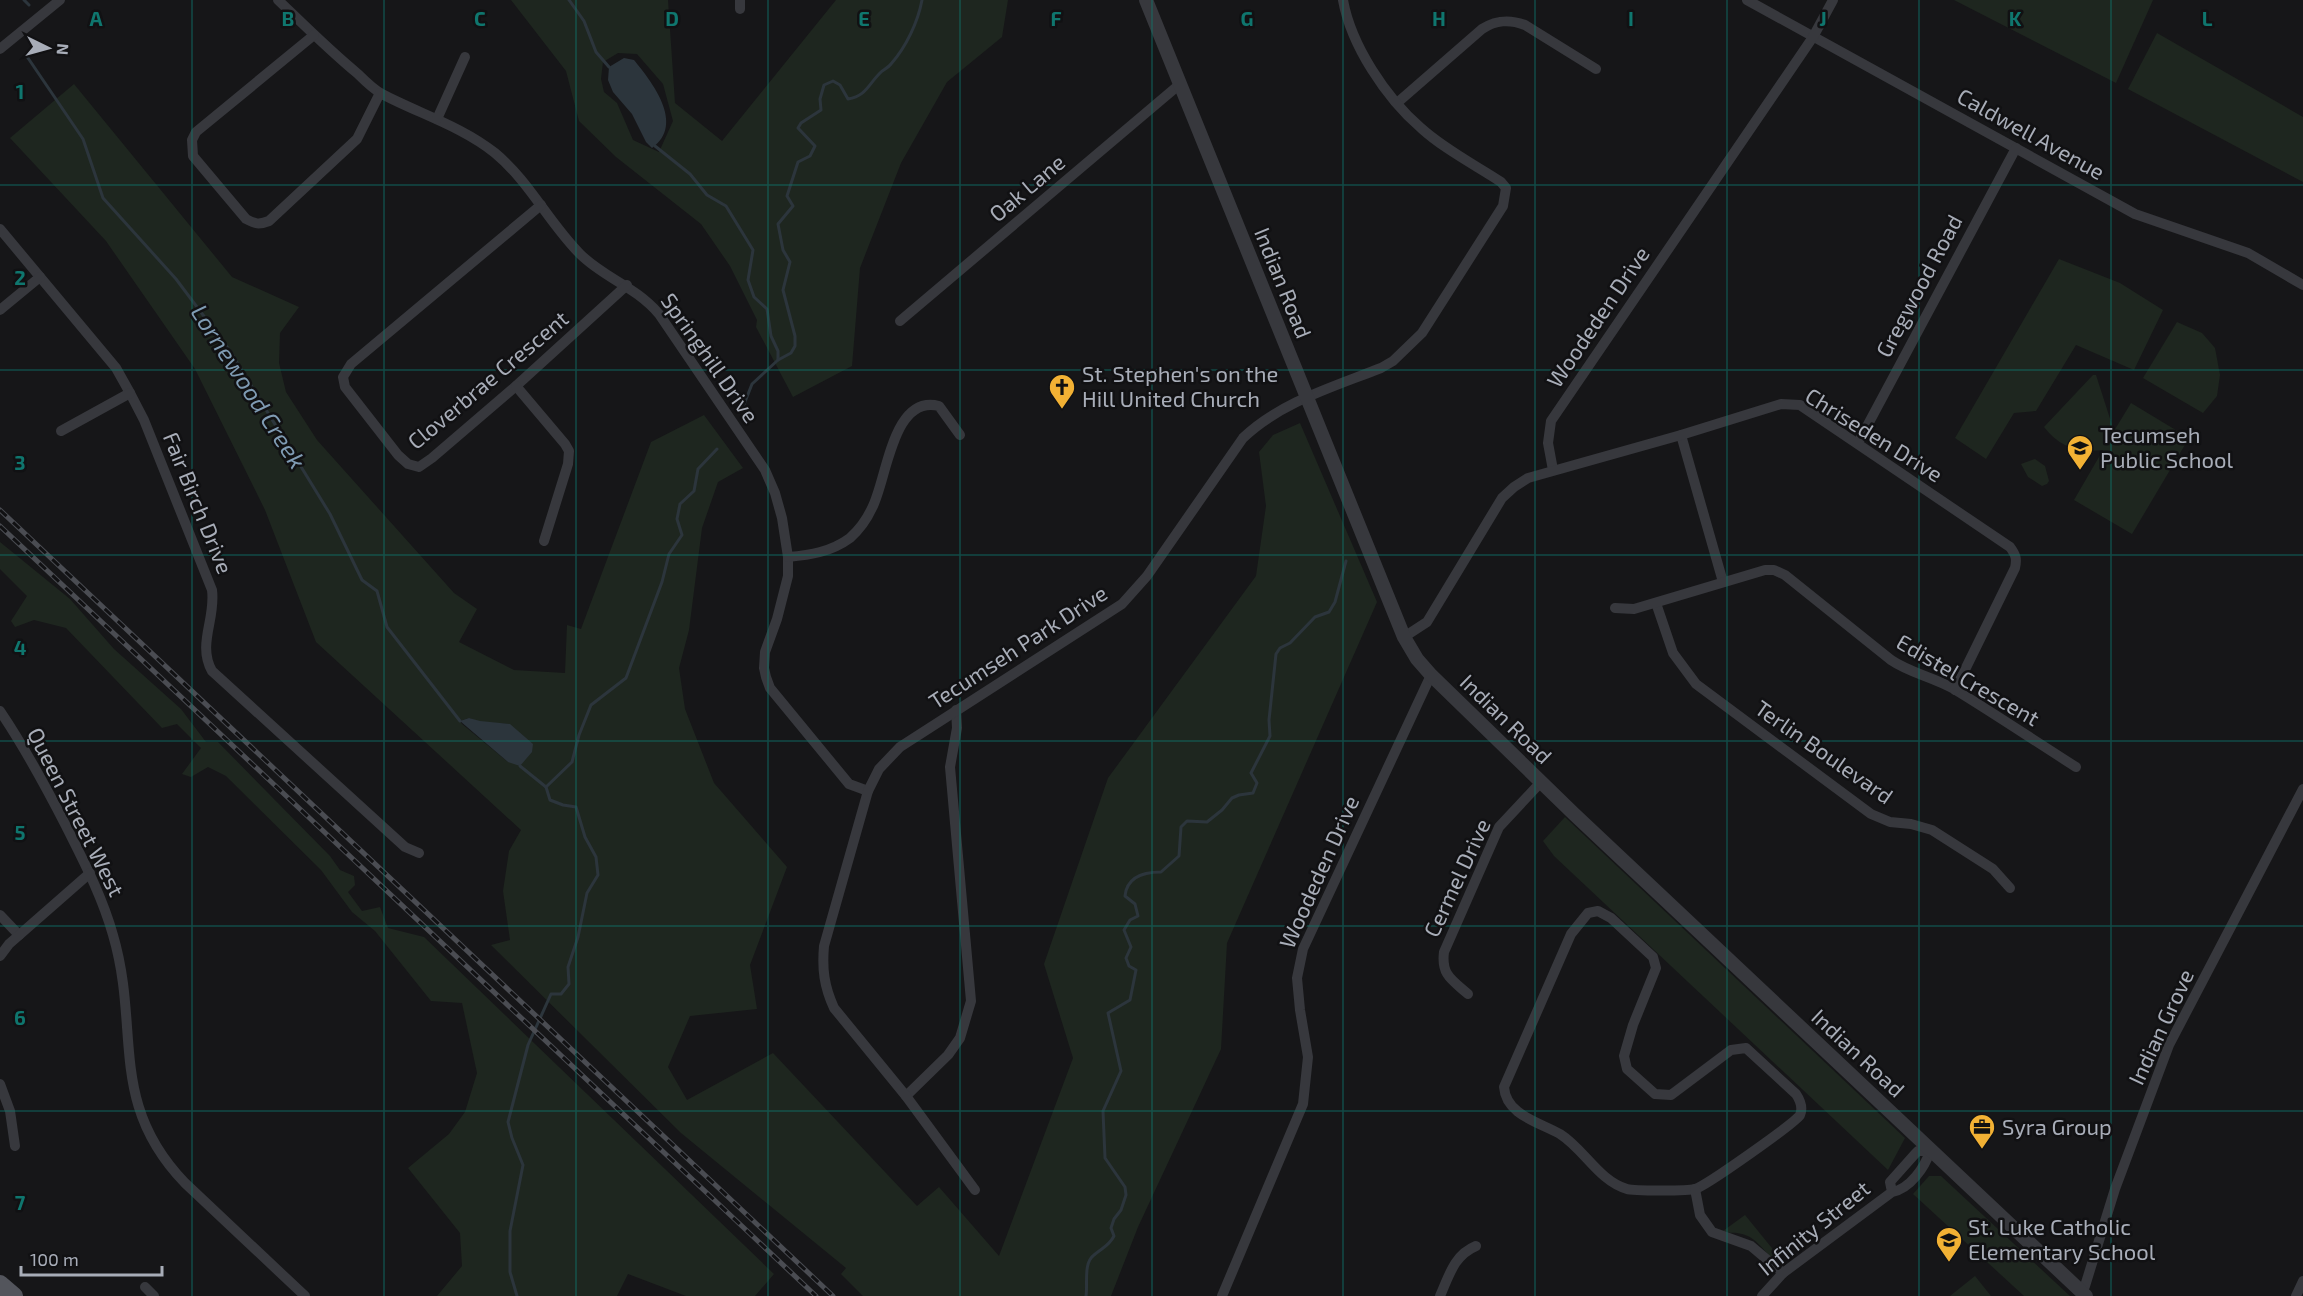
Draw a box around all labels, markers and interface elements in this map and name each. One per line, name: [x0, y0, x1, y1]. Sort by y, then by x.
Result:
text: A: [89, 6, 103, 30]
text: B: [282, 6, 294, 30]
text: C: [474, 6, 486, 30]
text: D: [665, 6, 679, 30]
text: E: [858, 6, 870, 30]
text: F: [1050, 6, 1062, 30]
text: G: [1241, 6, 1253, 30]
text: H: [1432, 6, 1446, 30]
text: I: [1628, 6, 1634, 30]
text: J: [1819, 6, 1827, 30]
text: K: [2009, 6, 2022, 30]
text: L: [2202, 6, 2213, 30]
north arrow: [18, 18, 78, 78]
text: N: [53, 43, 73, 56]
text: 1: [16, 79, 24, 103]
street label: Caldwell Avenue: [1953, 82, 2110, 184]
street label: Oak Lane: [983, 148, 1069, 226]
street label: Gregwood Road: [1870, 210, 1967, 361]
street label: Indian Road: [1250, 223, 1318, 342]
street label: Woodeden Drive: [1540, 241, 1654, 392]
text: 2: [14, 265, 26, 289]
street label: Springhill Drive: [656, 288, 765, 427]
water label: Lornewood Creek: [185, 299, 313, 474]
street label: Cloverbrae Crescent: [402, 305, 573, 454]
place label: St. Stephen's on the Hill United Church: [1082, 360, 1278, 411]
church icon: St. Stephen's on the Hill United Church: [1047, 372, 1077, 410]
street label: Chriseden Drive: [1801, 382, 1948, 487]
place label: Tecumseh Public School: [2100, 421, 2234, 472]
street label: Fair Birch Drive: [159, 428, 239, 577]
school or university icon: Tecumseh Public School: [2065, 433, 2095, 471]
text: 3: [14, 450, 26, 474]
street label: Tecumseh Park Drive: [923, 579, 1111, 714]
street label: Edistel Crescent: [1893, 628, 2044, 730]
text: 4: [14, 635, 27, 659]
street label: Indian Road: [1456, 668, 1558, 768]
street label: Terlin Boulevard: [1751, 694, 1899, 808]
street label: Queen Street West: [22, 723, 131, 901]
street label: Woodeden Drive: [1273, 791, 1363, 952]
street label: Cermel Drive: [1417, 814, 1495, 941]
text: 5: [14, 820, 26, 844]
street label: Indian Grove: [2122, 965, 2198, 1088]
street label: Indian Road: [1807, 1003, 1910, 1102]
text: 6: [14, 1005, 26, 1029]
office icon: Syra Group: [1967, 1112, 1997, 1150]
place label: Syra Group: [2002, 1113, 2112, 1139]
street label: Infinity Street: [1752, 1174, 1874, 1280]
text: 7: [15, 1190, 26, 1214]
place label: St. Luke Catholic Elementary School: [1968, 1213, 2156, 1264]
school or university icon: St. Luke Catholic Elementary School: [1934, 1225, 1964, 1263]
scale bar: [21, 1239, 162, 1277]
text: 100 m: [30, 1248, 79, 1270]

